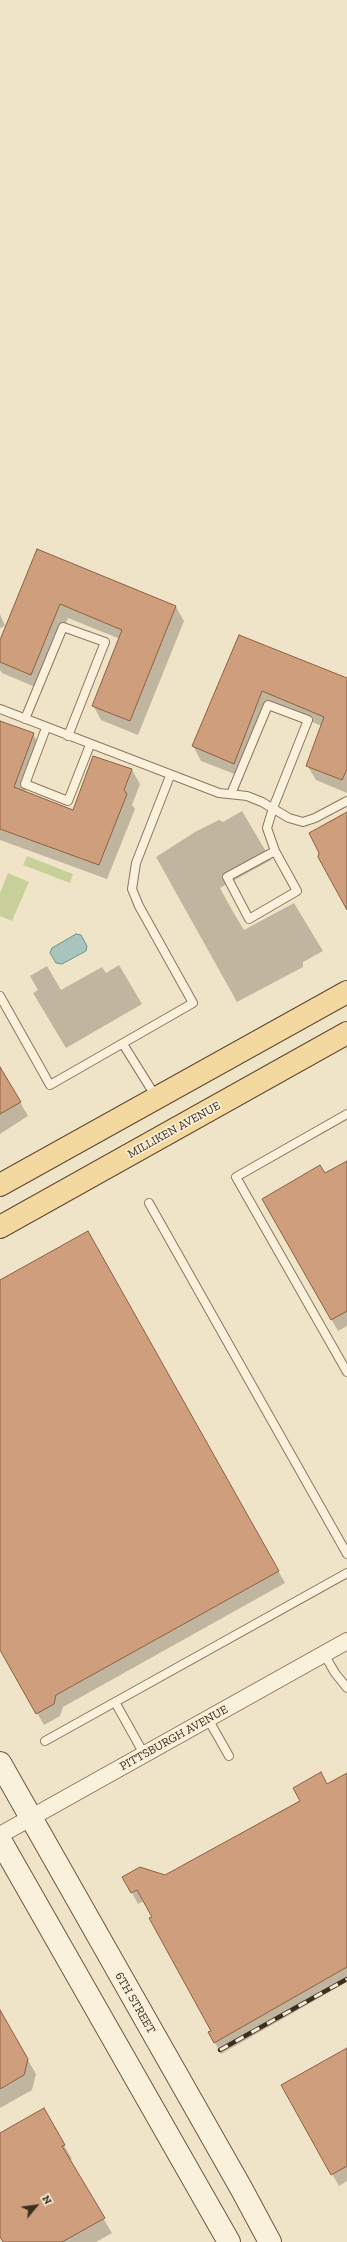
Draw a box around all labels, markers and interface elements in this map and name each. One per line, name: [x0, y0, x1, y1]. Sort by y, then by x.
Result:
street label: MILLIKEN AVENUE: [125, 1098, 223, 1162]
street label: PITTSBURGH AVENUE: [117, 1702, 231, 1774]
street label: 6TH STREET: [112, 1970, 158, 2036]
north arrow: [16, 2186, 56, 2226]
text: N: [39, 2193, 55, 2207]

